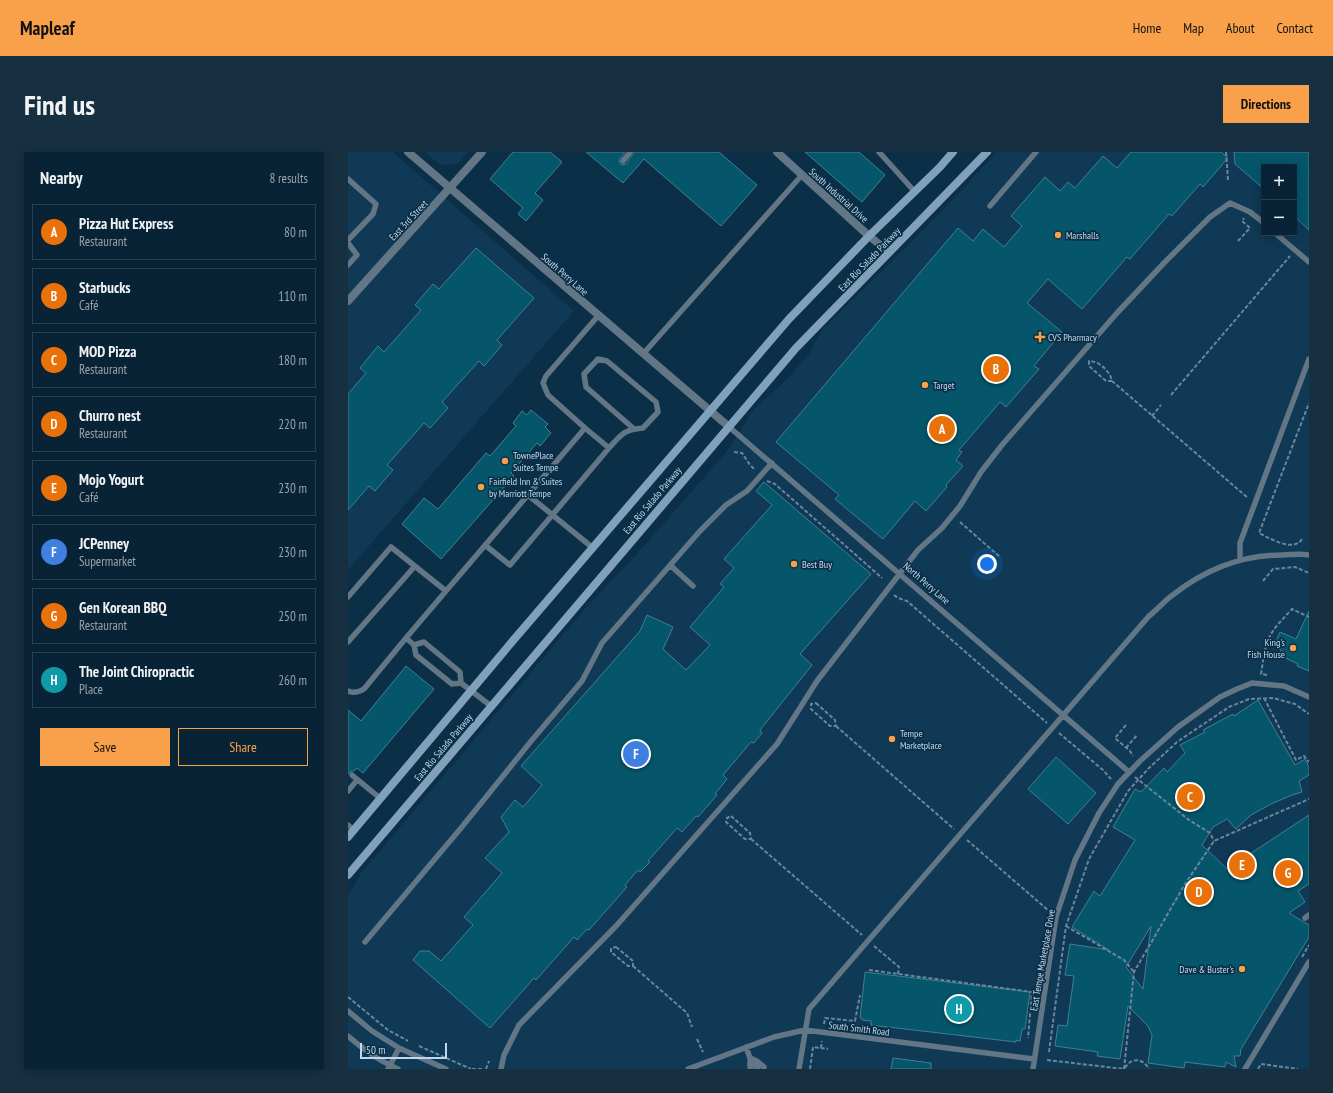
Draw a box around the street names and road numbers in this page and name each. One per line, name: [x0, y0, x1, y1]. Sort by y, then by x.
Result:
street label: South Industrial Drive: [806, 165, 871, 225]
street label: East 3rd Street: [386, 197, 431, 243]
street label: East Rio Salado Parkway: [836, 225, 903, 294]
street label: South Perry Lane: [538, 250, 591, 298]
street label: East Rio Salado Parkway: [620, 464, 684, 537]
street label: North Perry Lane: [901, 559, 953, 607]
street label: East Rio Salado Parkway: [411, 711, 475, 784]
street label: East Tempe Marketplace Drive: [1027, 908, 1058, 1012]
street label: South Smith Road: [828, 1018, 890, 1039]

